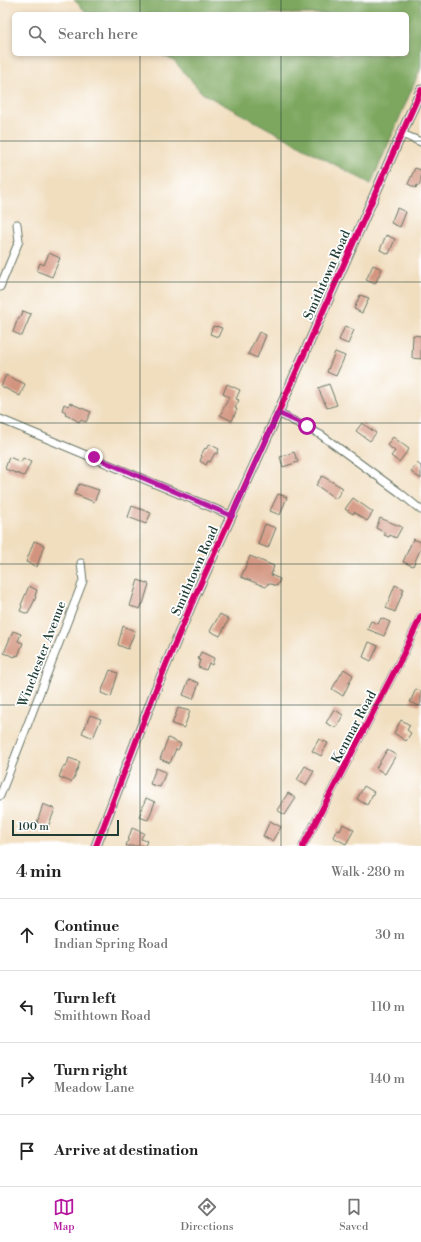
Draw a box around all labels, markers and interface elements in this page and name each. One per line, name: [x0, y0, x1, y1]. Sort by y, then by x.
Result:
search box: [12, 12, 409, 56]
icon: search: [26, 23, 48, 45]
text: Search here: [58, 25, 138, 44]
street label: Smithtown Road: [300, 227, 354, 322]
route start: [298, 417, 316, 435]
route end: [85, 448, 103, 466]
street label: Smithtown Road: [168, 523, 222, 618]
street label: Winchester Avenue: [14, 598, 70, 710]
street label: Kenmar Road: [328, 687, 380, 766]
scale bar: [12, 818, 119, 837]
text: 100 m: [18, 820, 49, 834]
text: 4 min: [16, 861, 61, 883]
text: Walk · 280 m: [331, 864, 405, 880]
text: Continue: [54, 917, 119, 936]
icon: ahead: [16, 924, 38, 946]
text: 30 m: [375, 927, 405, 943]
text: Indian Spring Road: [54, 936, 168, 952]
text: Turn left: [54, 989, 116, 1008]
icon: left: [16, 996, 38, 1018]
text: 110 m: [371, 999, 405, 1015]
text: Smithtown Road: [54, 1008, 151, 1024]
text: Turn right: [54, 1061, 128, 1080]
icon: right: [16, 1068, 38, 1090]
text: 140 m: [369, 1071, 405, 1087]
text: Meadow Lane: [54, 1080, 134, 1096]
icon: arrive: [16, 1140, 38, 1162]
text: Arrive at destination: [54, 1141, 198, 1160]
tab: Map: [53, 1196, 75, 1234]
tab: Directions: [181, 1196, 234, 1234]
tab: Saved: [339, 1196, 368, 1234]

